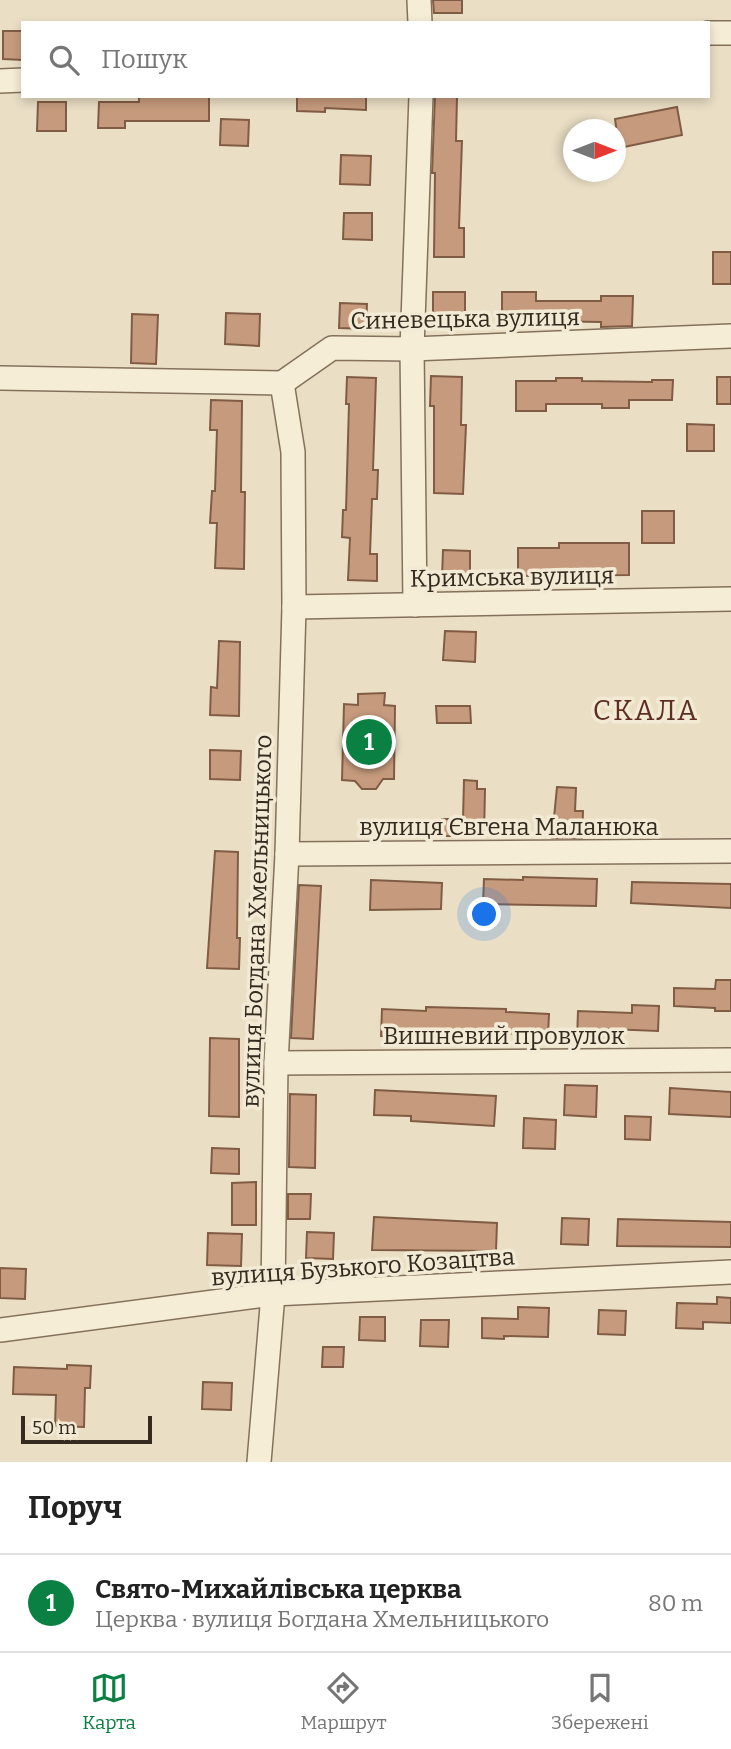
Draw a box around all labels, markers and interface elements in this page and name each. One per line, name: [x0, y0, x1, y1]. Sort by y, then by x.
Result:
search box: [21, 21, 710, 98]
icon: search: [45, 41, 83, 79]
text: Пошук: [101, 44, 187, 75]
north arrow: [563, 119, 626, 182]
street label: Синевецька вулиця: [350, 303, 580, 335]
street label: Кримська вулиця: [410, 561, 614, 593]
district label: СКАЛА: [593, 694, 699, 727]
pin: 1: [346, 716, 392, 768]
street label: вулиця Богдана Хмельницького: [236, 734, 278, 1108]
street label: вулиця Євгена Маланюка: [359, 813, 659, 841]
your location: [467, 897, 501, 931]
street label: Вишневий провулок: [383, 1022, 625, 1050]
street label: вулиця Бузького Козацтва: [210, 1242, 516, 1292]
scale bar: [21, 1413, 152, 1445]
text: 50 m: [32, 1416, 76, 1439]
text: Поруч: [28, 1490, 122, 1526]
text: Свято-Михайлівська церква: [95, 1574, 462, 1605]
text: 1: [46, 1589, 56, 1617]
text: 80 m: [648, 1589, 703, 1617]
text: Церква · вулиця Богдана Хмельницького: [95, 1605, 549, 1633]
tab: Карта: [82, 1669, 136, 1734]
tab: Маршрут: [300, 1669, 386, 1734]
tab: Збережені: [551, 1669, 649, 1734]

